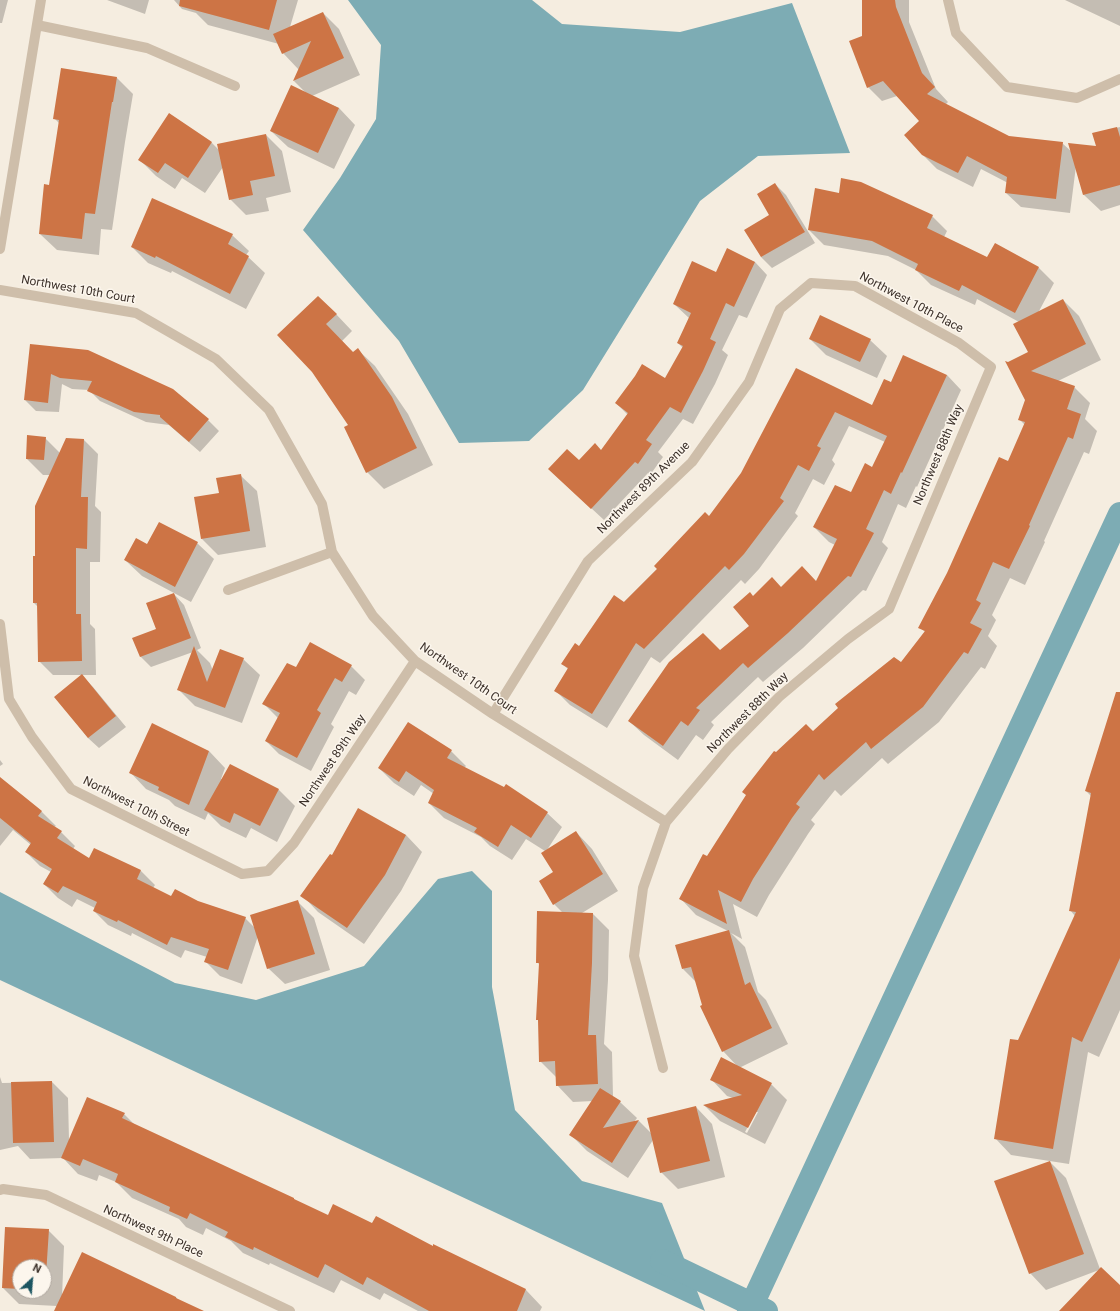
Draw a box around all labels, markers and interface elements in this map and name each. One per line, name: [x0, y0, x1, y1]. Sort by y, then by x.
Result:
street label: Northwest 10th Place: [857, 270, 965, 336]
street label: Northwest 10th Court: [20, 273, 136, 307]
street label: Northwest 88th Way: [911, 402, 967, 508]
street label: Northwest 89th Avenue: [595, 439, 693, 537]
street label: Northwest 10th Court: [417, 640, 519, 718]
street label: Northwest 88th Way: [705, 670, 791, 756]
street label: Northwest 89th Way: [297, 712, 369, 810]
street label: Northwest 10th Street: [80, 774, 192, 840]
street label: Northwest 9th Place: [101, 1203, 205, 1261]
north arrow: [12, 1259, 52, 1299]
text: N: [31, 1261, 43, 1276]

